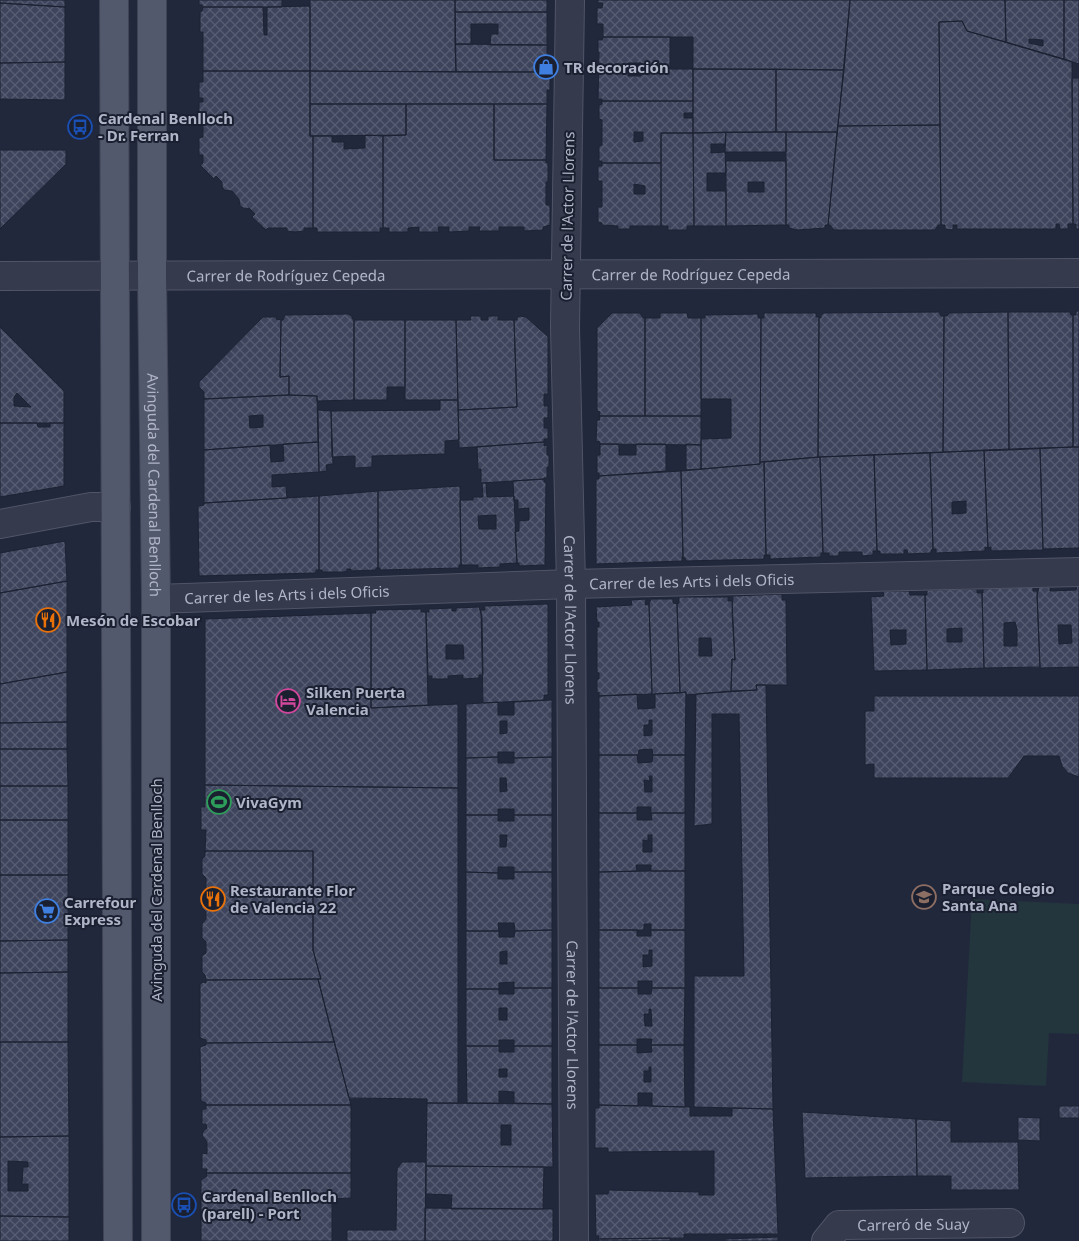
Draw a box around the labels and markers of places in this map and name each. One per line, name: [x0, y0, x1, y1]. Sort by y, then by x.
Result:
shop icon: TR decoración: [533, 54, 559, 80]
place label: TR decoración: [564, 57, 669, 77]
place label: Cardenal Benlloch - Dr. Ferran: [98, 108, 233, 145]
bus stop icon: Cardenal Benlloch - Dr. Ferran: [67, 114, 93, 140]
restaurant icon: Mesón de Escobar: [35, 607, 61, 633]
place label: Mesón de Escobar: [66, 610, 201, 630]
place label: Silken Puerta Valencia: [306, 682, 405, 719]
hotel icon: Silken Puerta Valencia: [275, 688, 301, 714]
sports icon: VivaGym: [206, 789, 232, 815]
place label: VivaGym: [236, 792, 302, 812]
place label: Parque Colegio Santa Ana: [942, 878, 1055, 915]
place label: Restaurante Flor de Valencia 22: [230, 880, 355, 917]
school or university icon: Parque Colegio Santa Ana: [911, 884, 937, 910]
restaurant icon: Restaurante Flor de Valencia 22: [200, 886, 226, 912]
place label: Carrefour Express: [64, 892, 137, 929]
supermarket icon: Carrefour Express: [34, 898, 60, 924]
place label: Cardenal Benlloch (parell) - Port: [202, 1186, 337, 1223]
bus stop icon: Cardenal Benlloch (parell) - Port: [171, 1192, 197, 1218]

